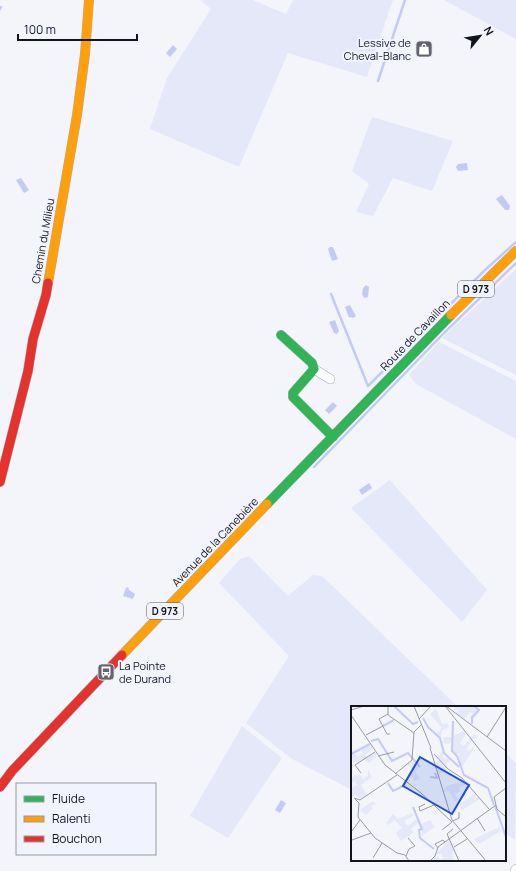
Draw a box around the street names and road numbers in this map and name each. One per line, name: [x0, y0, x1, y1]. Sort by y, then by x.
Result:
street label: Chemin du Milieu: [28, 197, 57, 285]
road number: D 973: [458, 281, 494, 297]
street label: Route de Cavaillon: [377, 296, 453, 374]
street label: Avenue de la Canebière: [168, 493, 262, 590]
road number: D 973: [147, 603, 183, 619]

